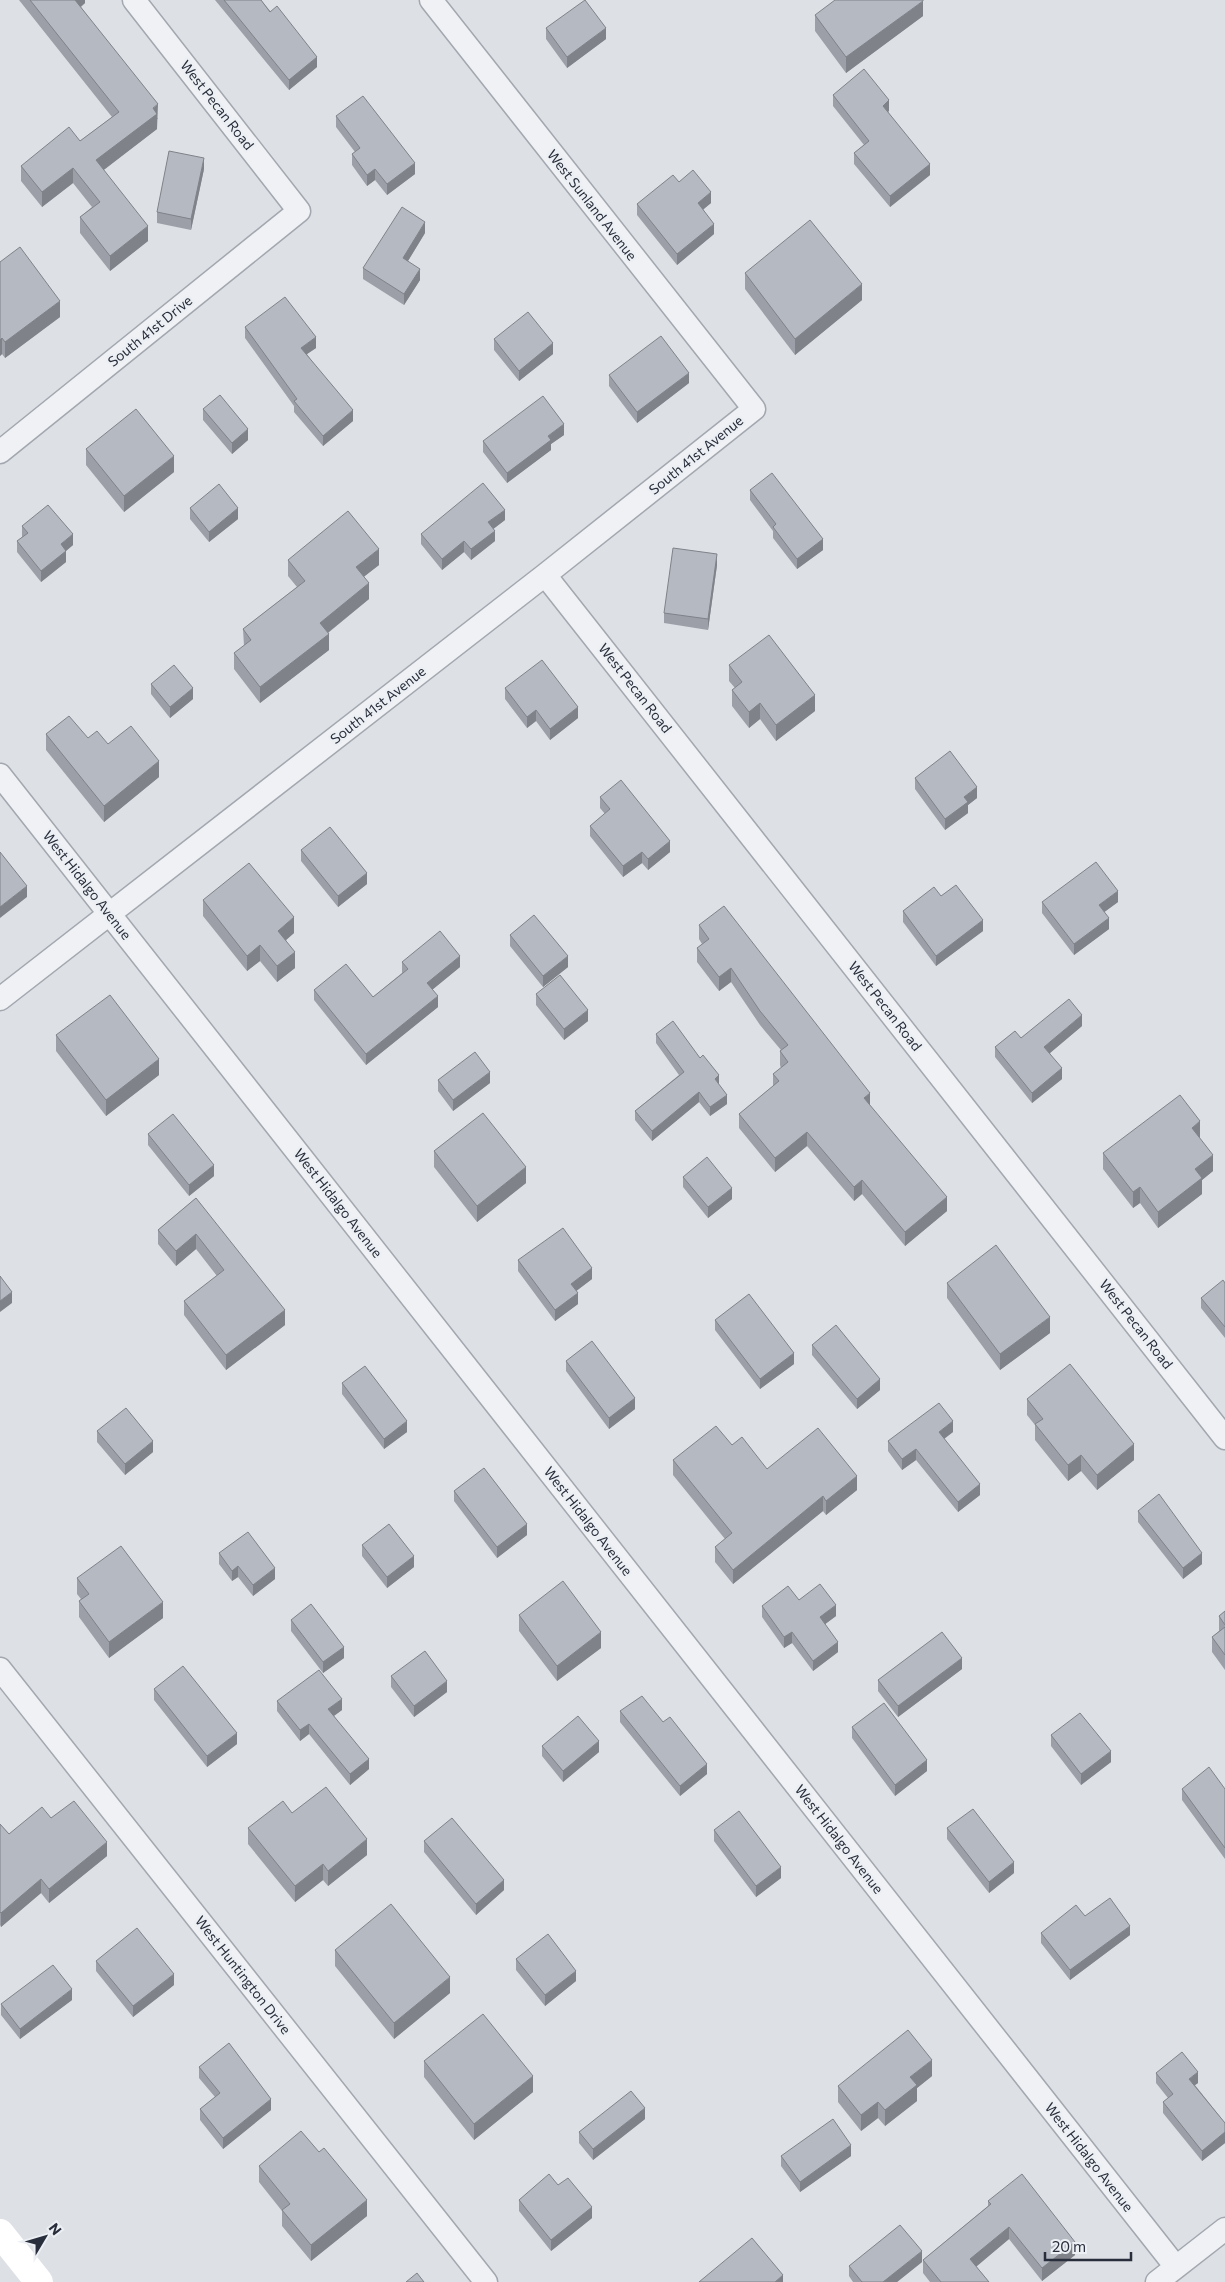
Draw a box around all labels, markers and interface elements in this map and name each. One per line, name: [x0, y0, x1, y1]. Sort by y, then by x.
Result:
street label: West Pecan Road: [177, 57, 258, 153]
street label: West Sunland Avenue: [544, 146, 641, 263]
street label: South 41st Drive: [104, 291, 195, 370]
street label: South 41st Avenue: [645, 411, 746, 498]
street label: West Pecan Road: [595, 640, 676, 736]
street label: South 41st Avenue: [327, 662, 429, 747]
street label: West Hidalgo Avenue: [40, 827, 135, 943]
street label: West Pecan Road: [845, 958, 926, 1054]
street label: West Hidalgo Avenue: [291, 1145, 386, 1261]
street label: West Pecan Road: [1096, 1276, 1177, 1372]
street label: West Hidalgo Avenue: [541, 1463, 636, 1579]
street label: West Hidalgo Avenue: [792, 1781, 887, 1897]
street label: West Huntington Drive: [192, 1912, 295, 2037]
street label: West Hidalgo Avenue: [1042, 2099, 1137, 2215]
north arrow: [20, 2212, 70, 2262]
text: N: [46, 2219, 66, 2238]
scale bar: [1045, 2230, 1131, 2262]
text: 20 m: [1052, 2237, 1086, 2255]

